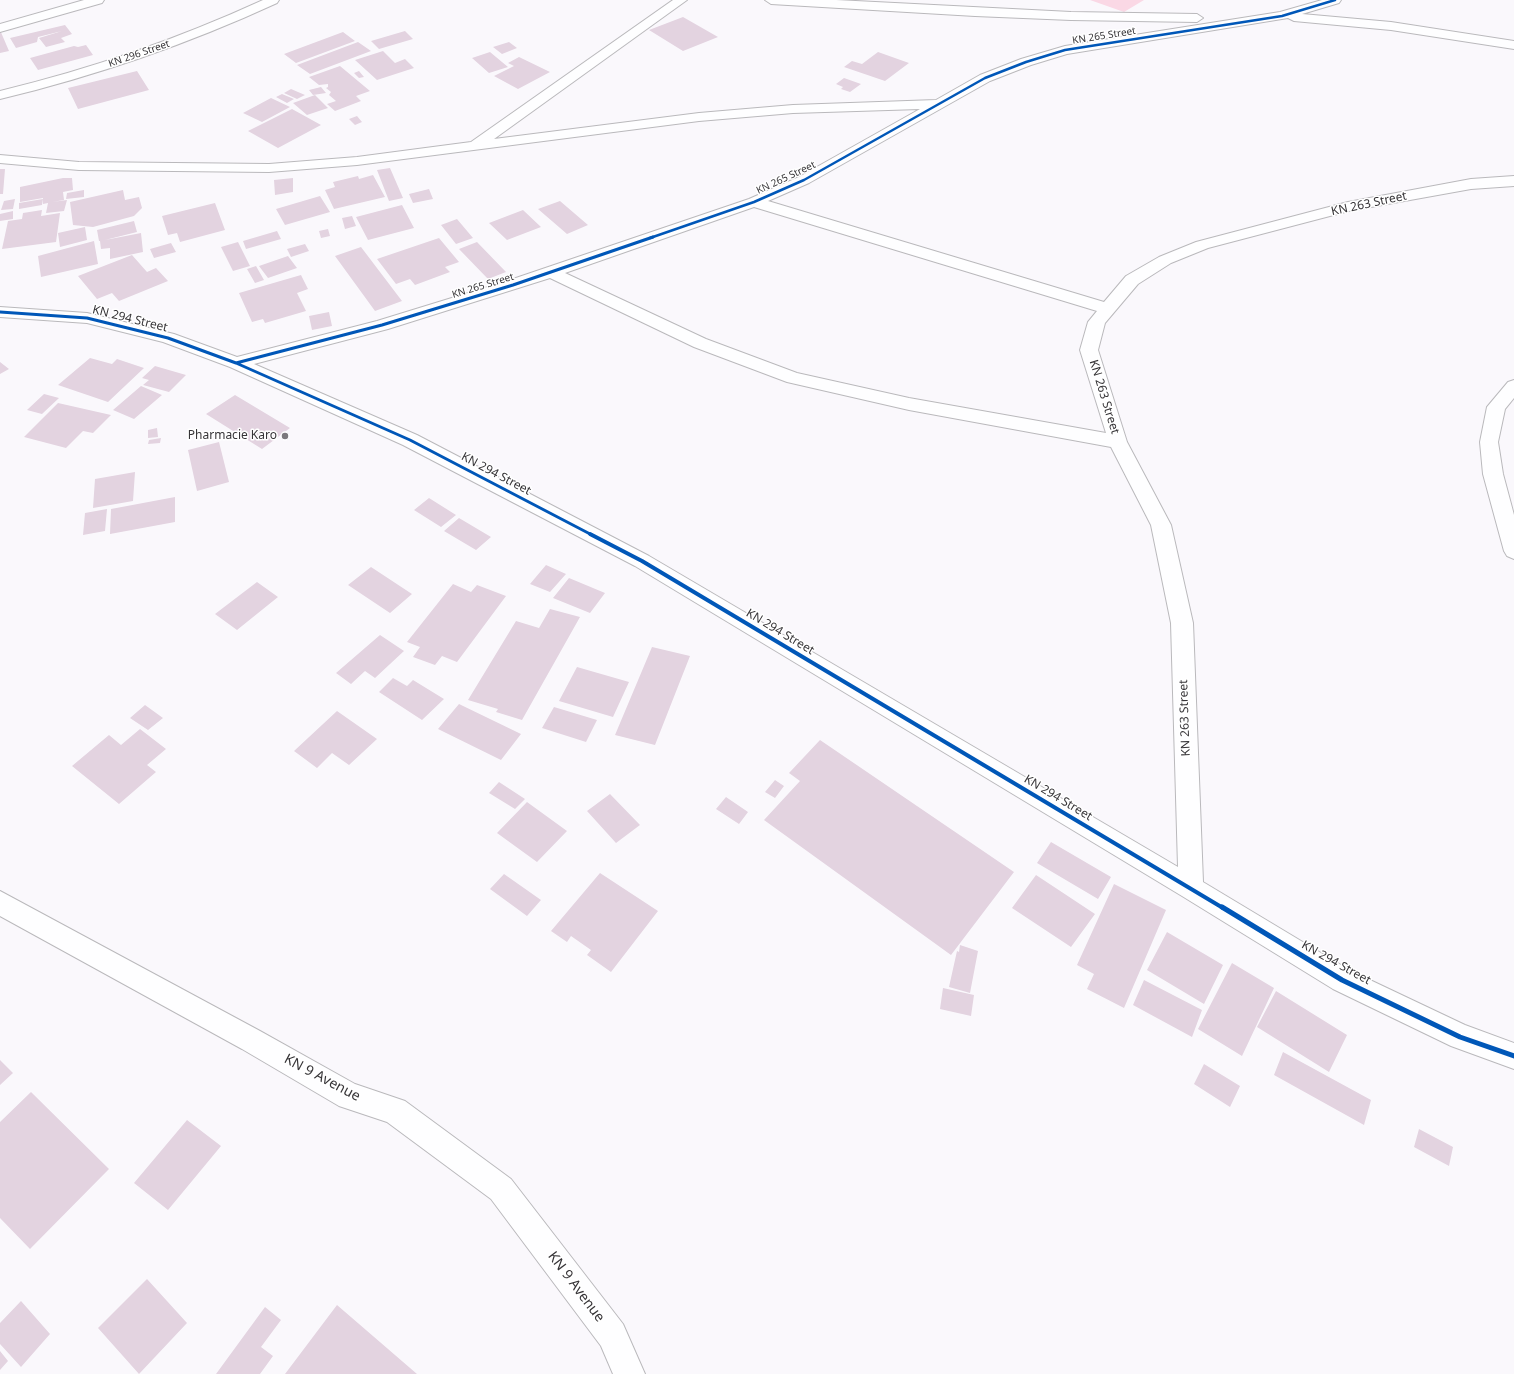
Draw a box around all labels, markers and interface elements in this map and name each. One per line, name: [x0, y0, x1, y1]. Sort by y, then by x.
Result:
street label: KN 265 Street: [1071, 25, 1137, 47]
street label: KN 296 Street: [107, 38, 171, 70]
street label: KN 265 Street: [754, 159, 818, 197]
street label: KN 263 Street: [1330, 189, 1408, 219]
street label: KN 265 Street: [451, 271, 515, 301]
street label: KN 294 Street: [91, 303, 169, 335]
street label: KN 263 Street: [1086, 358, 1122, 436]
place label: Pharmacie Karo: [188, 429, 277, 443]
marker: Pharmacie Karo: [280, 431, 290, 441]
street label: KN 294 Street: [459, 450, 533, 498]
street label: KN 294 Street: [743, 606, 817, 658]
street label: KN 263 Street: [1176, 679, 1194, 757]
street label: KN 294 Street: [1021, 772, 1095, 824]
street label: KN 294 Street: [1299, 938, 1373, 988]
street label: KN 9 Avenue: [281, 1051, 363, 1105]
street label: KN 9 Avenue: [544, 1249, 608, 1325]

